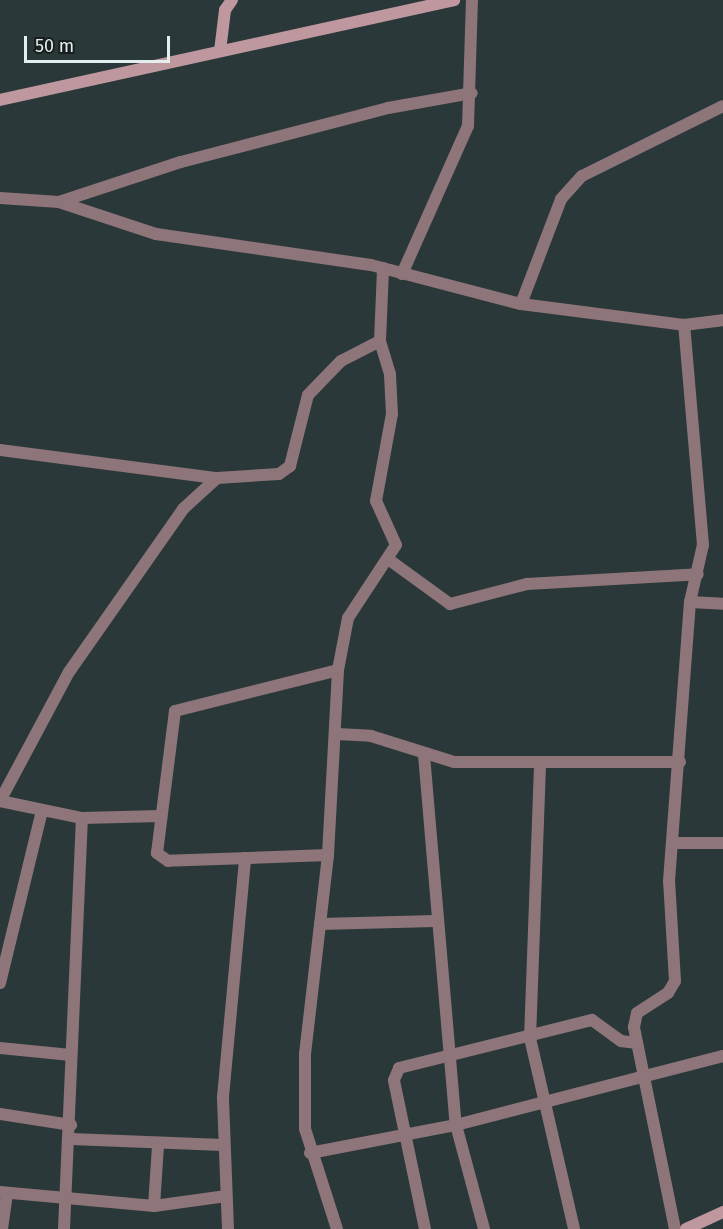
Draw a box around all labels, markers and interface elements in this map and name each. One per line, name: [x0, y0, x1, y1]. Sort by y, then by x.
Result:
scale bar: [27, 24, 172, 62]
text: 50 m: [35, 35, 74, 57]

